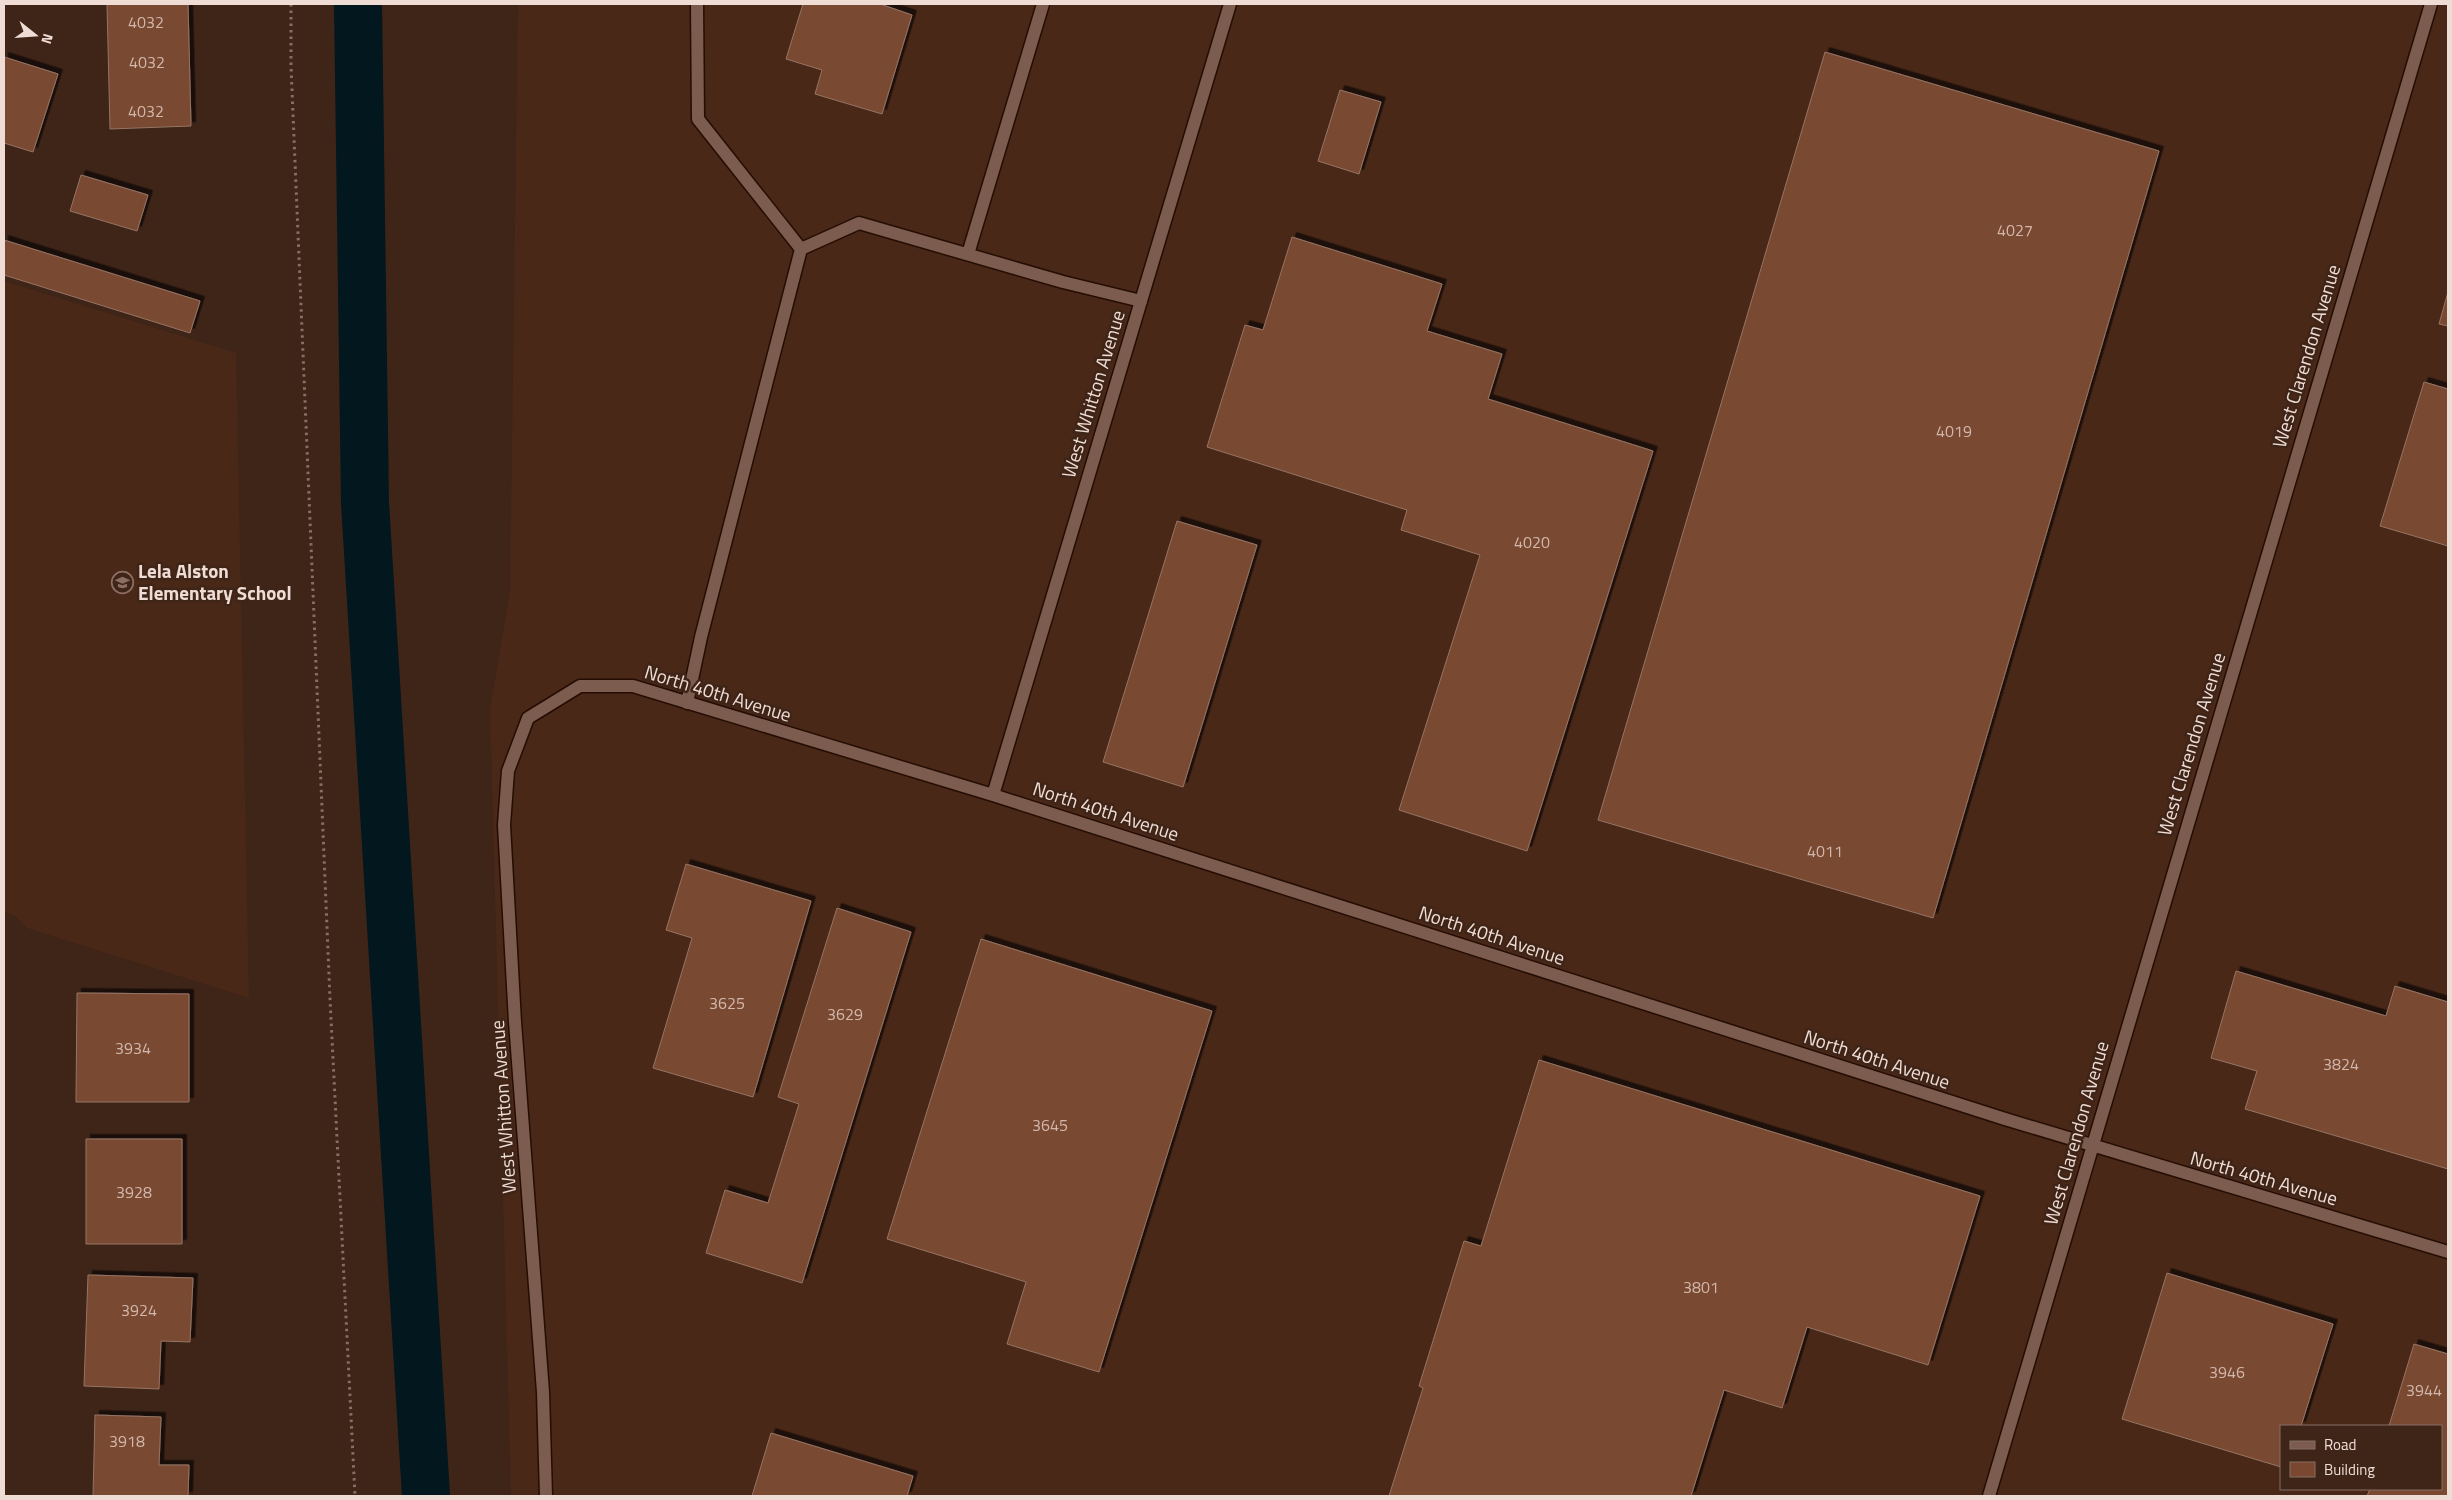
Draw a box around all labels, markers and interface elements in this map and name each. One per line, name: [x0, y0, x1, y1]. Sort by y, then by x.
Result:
north arrow: [10, 10, 60, 60]
house number: 4032: [128, 10, 164, 34]
text: N: [36, 31, 59, 47]
house number: 4032: [129, 50, 165, 74]
house number: 4032: [128, 99, 164, 123]
house number: 4027: [1997, 218, 2033, 242]
street label: West Clarendon Avenue: [2264, 261, 2347, 451]
street label: West Whitton Avenue: [1053, 306, 1132, 481]
house number: 4019: [1936, 419, 1972, 443]
house number: 4020: [1514, 530, 1550, 554]
place label: Lela Alston Elementary School: [138, 556, 292, 607]
school or university icon: Lela Alston Elementary School: [110, 570, 134, 594]
street label: West Clarendon Avenue: [2149, 649, 2232, 839]
street label: North 40th Avenue: [641, 656, 795, 729]
street label: North 40th Avenue: [1029, 773, 1183, 848]
house number: 4011: [1807, 839, 1843, 863]
street label: North 40th Avenue: [1415, 897, 1569, 972]
house number: 3625: [709, 991, 745, 1015]
house number: 3629: [827, 1002, 863, 1026]
street label: West Whitton Avenue: [482, 1019, 523, 1195]
street label: North 40th Avenue: [1800, 1021, 1954, 1096]
house number: 3934: [115, 1036, 151, 1060]
street label: West Clarendon Avenue: [2035, 1038, 2116, 1228]
house number: 3824: [2323, 1052, 2359, 1076]
house number: 3645: [1032, 1113, 1068, 1137]
street label: North 40th Avenue: [2187, 1143, 2341, 1212]
house number: 3928: [116, 1180, 152, 1204]
house number: 3801: [1683, 1275, 1719, 1299]
house number: 3924: [121, 1298, 157, 1322]
house number: 3946: [2209, 1360, 2245, 1384]
house number: 3944: [2406, 1378, 2442, 1402]
legend: [2280, 1425, 2442, 1490]
house number: 3918: [109, 1429, 145, 1453]
text: Road: [2324, 1433, 2356, 1456]
text: Building: [2324, 1458, 2375, 1481]

